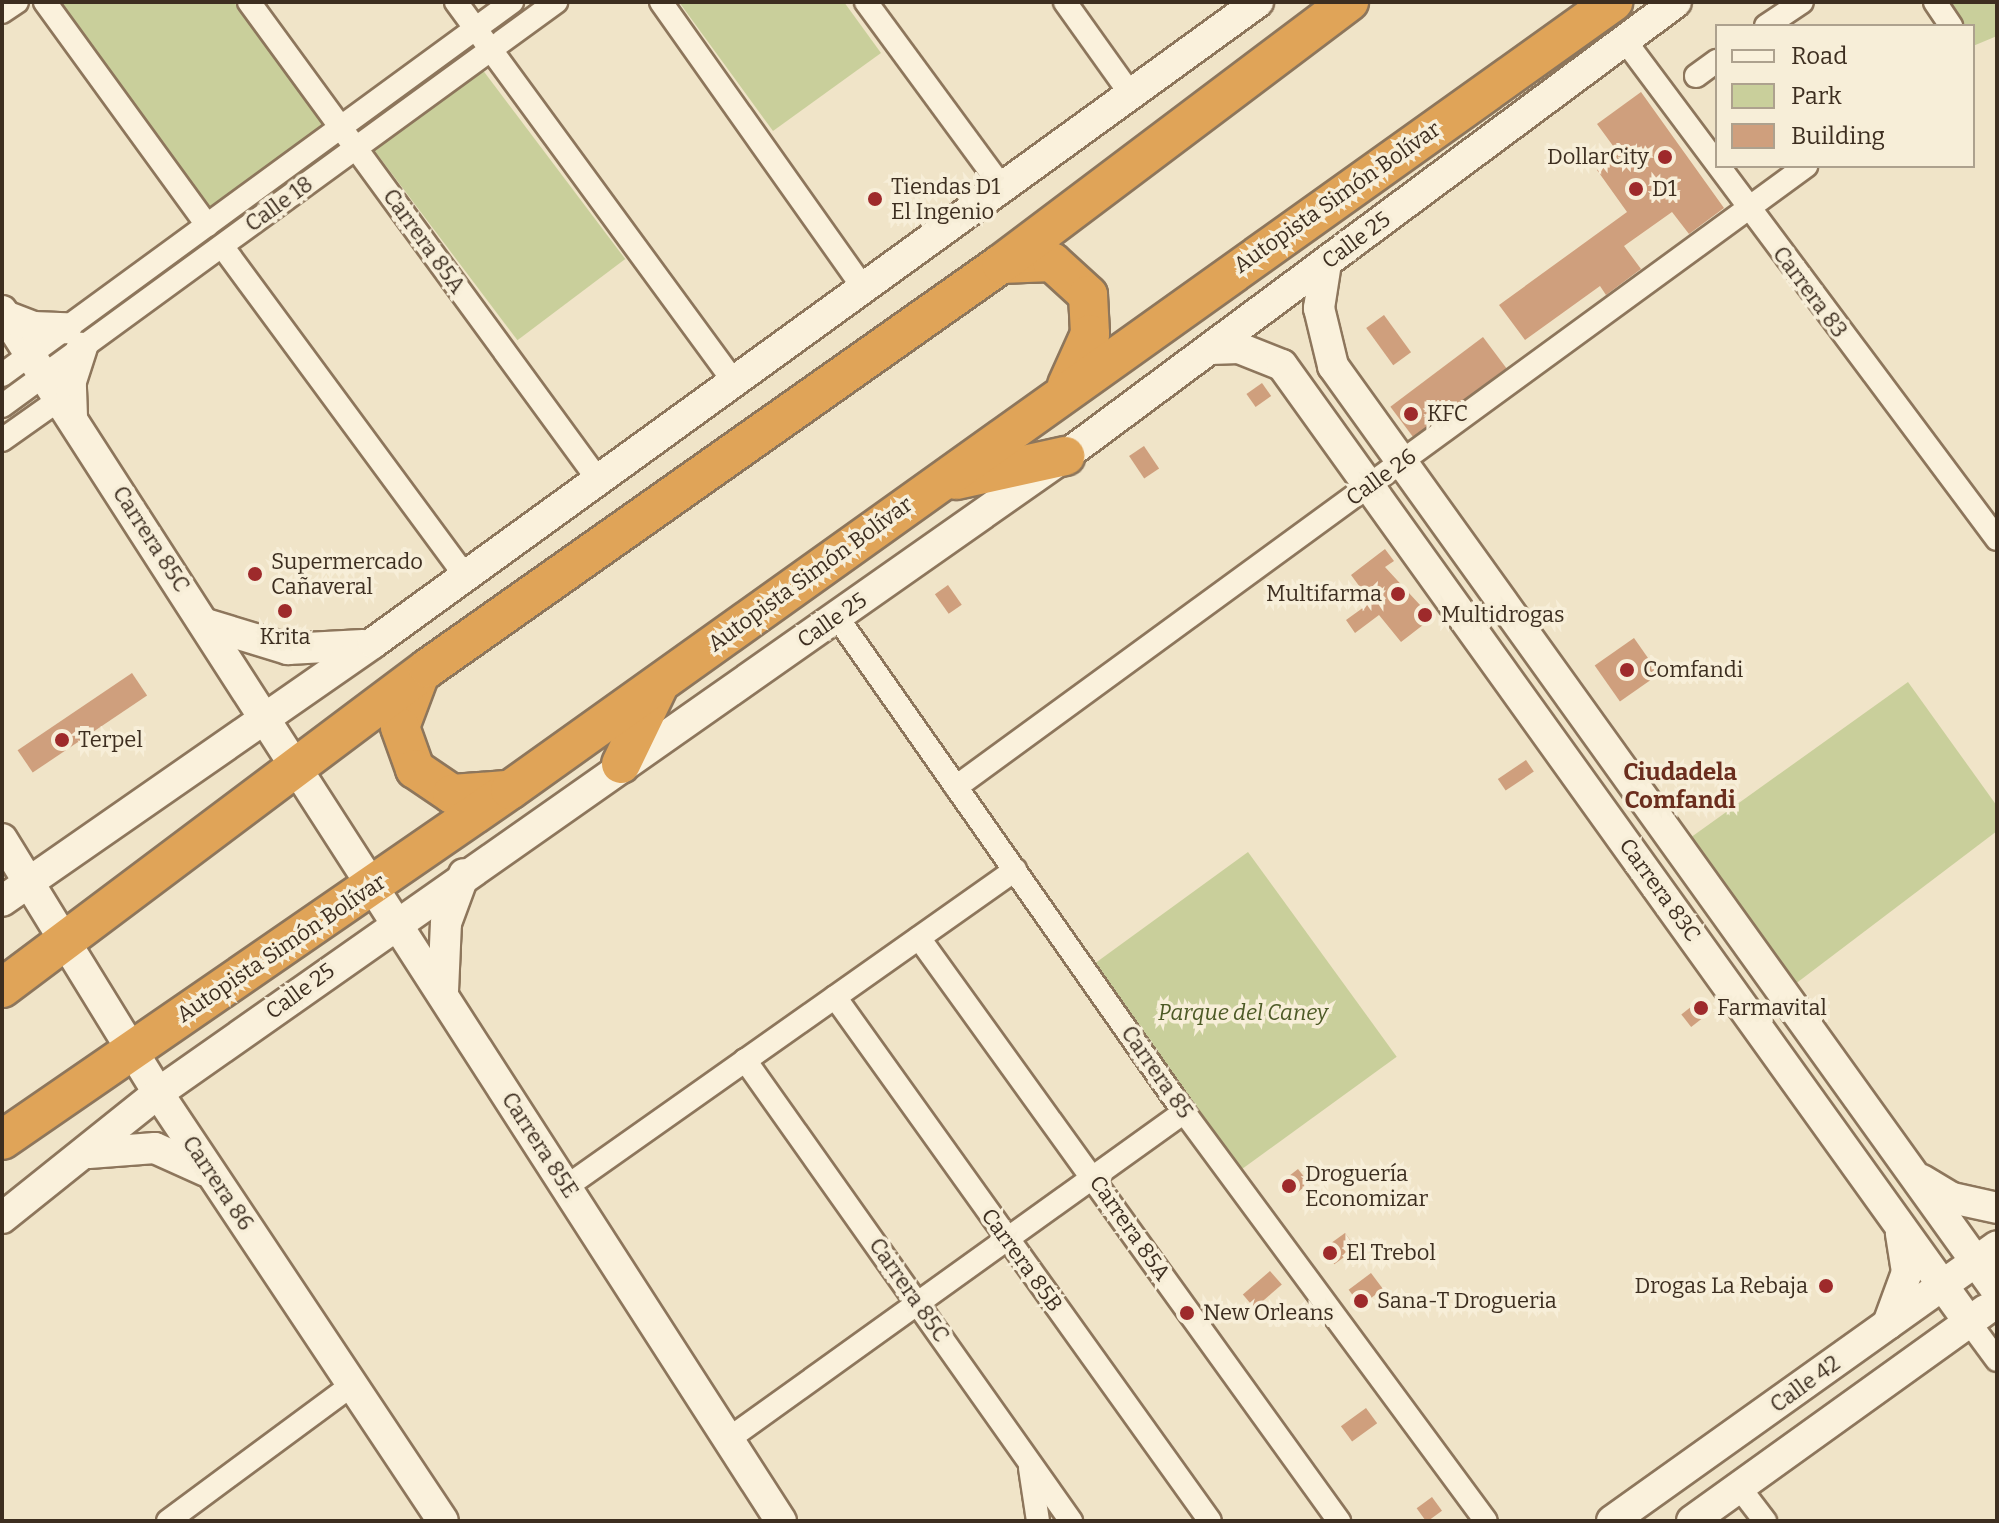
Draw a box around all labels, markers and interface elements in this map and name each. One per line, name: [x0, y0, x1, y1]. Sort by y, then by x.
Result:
legend: [1715, 24, 1975, 168]
text: Road: [1791, 42, 1847, 70]
text: Park: [1791, 82, 1842, 110]
street label: Autopista Simón Bolívar: [1229, 116, 1445, 278]
text: Building: [1791, 122, 1885, 150]
place label: DollarCity: [1547, 144, 1649, 170]
marker: DollarCity: [1656, 148, 1674, 166]
street label: Calle 18: [240, 171, 318, 237]
place label: Tiendas D1 El Ingenio: [891, 173, 1000, 224]
place label: D1: [1652, 176, 1677, 202]
marker: D1: [1627, 180, 1645, 198]
street label: Carrera 85A: [377, 184, 471, 298]
marker: Tiendas D1 El Ingenio: [866, 190, 884, 208]
street label: Calle 25: [1317, 206, 1395, 274]
street label: Carrera 83: [1767, 241, 1853, 343]
place label: KFC: [1427, 401, 1468, 427]
marker: KFC: [1402, 405, 1420, 423]
street label: Calle 26: [1341, 443, 1421, 511]
street label: Carrera 85C: [107, 481, 195, 597]
street label: Autopista Simón Bolívar: [703, 491, 917, 657]
place label: Supermercado Cañaveral: [271, 548, 423, 600]
marker: Supermercado Cañaveral: [246, 565, 264, 583]
place label: Multifarma: [1266, 581, 1382, 607]
marker: Multifarma: [1389, 585, 1407, 603]
street label: Calle 25: [792, 587, 872, 653]
marker: Krita: [276, 602, 294, 620]
place label: Multidrogas: [1441, 602, 1565, 628]
marker: Multidrogas: [1416, 606, 1434, 624]
place label: Krita: [260, 624, 310, 650]
place label: Comfandi: [1643, 657, 1743, 683]
marker: Comfandi: [1618, 661, 1636, 679]
place label: Terpel: [78, 727, 143, 753]
marker: Terpel: [53, 731, 71, 749]
district label: Ciudadela Comfandi: [1623, 759, 1737, 815]
street label: Carrera 83C: [1614, 833, 1706, 947]
street label: Autopista Simón Bolívar: [172, 868, 390, 1028]
street label: Calle 25: [260, 957, 340, 1025]
place label: Farmavital: [1717, 995, 1827, 1021]
marker: Farmavital: [1692, 999, 1710, 1017]
park label: Parque del Caney: [1158, 1000, 1328, 1026]
street label: Carrera 85: [1116, 1021, 1198, 1123]
street label: Carrera 85E: [496, 1087, 584, 1203]
street label: Carrera 86: [177, 1131, 259, 1235]
place label: Droguería Economizar: [1305, 1160, 1428, 1212]
street label: Carrera 85A: [1084, 1170, 1176, 1286]
marker: Droguería Economizar: [1280, 1177, 1298, 1195]
street label: Carrera 85B: [976, 1203, 1068, 1317]
street label: Carrera 85C: [863, 1233, 955, 1347]
place label: El Trebol: [1346, 1240, 1436, 1266]
marker: El Trebol: [1321, 1244, 1339, 1262]
place label: Drogas La Rebaja: [1635, 1273, 1808, 1299]
marker: Drogas La Rebaja: [1815, 1275, 1837, 1297]
place label: Sana-T Drogueria: [1377, 1288, 1557, 1314]
marker: Sana-T Drogueria: [1352, 1292, 1370, 1310]
place label: New Orleans: [1203, 1300, 1334, 1326]
marker: New Orleans: [1178, 1304, 1196, 1322]
street label: Calle 42: [1765, 1350, 1845, 1418]

